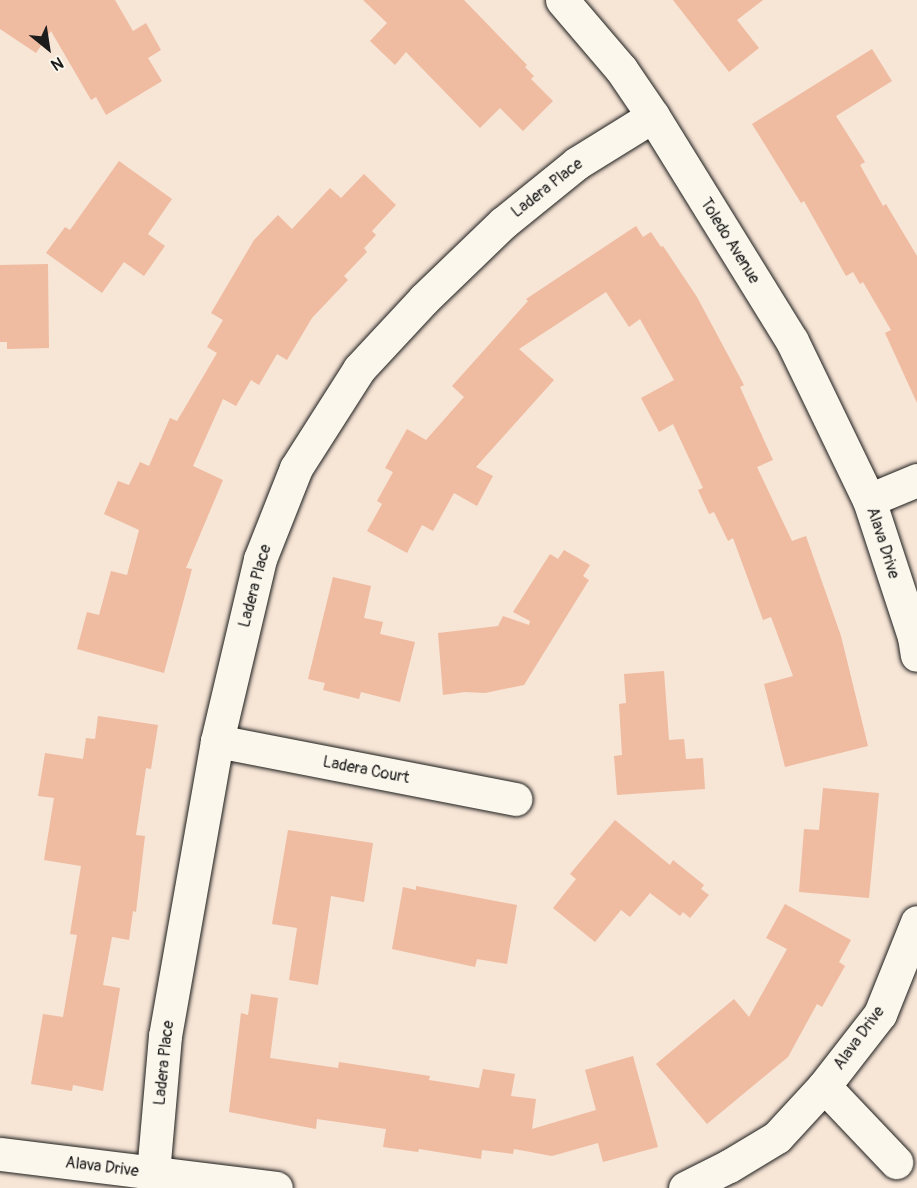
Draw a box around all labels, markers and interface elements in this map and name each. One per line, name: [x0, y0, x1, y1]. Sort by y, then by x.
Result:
north arrow: [18, 18, 78, 78]
text: N: [47, 52, 67, 75]
street label: Ladera Place: [508, 154, 586, 222]
street label: Toledo Avenue: [696, 195, 764, 287]
street label: Alava Drive: [862, 505, 904, 581]
street label: Ladera Place: [235, 542, 275, 630]
street label: Ladera Court: [321, 752, 411, 788]
street label: Alava Drive: [830, 1002, 888, 1074]
street label: Ladera Place: [150, 1020, 178, 1106]
street label: Alava Drive: [64, 1153, 140, 1181]

